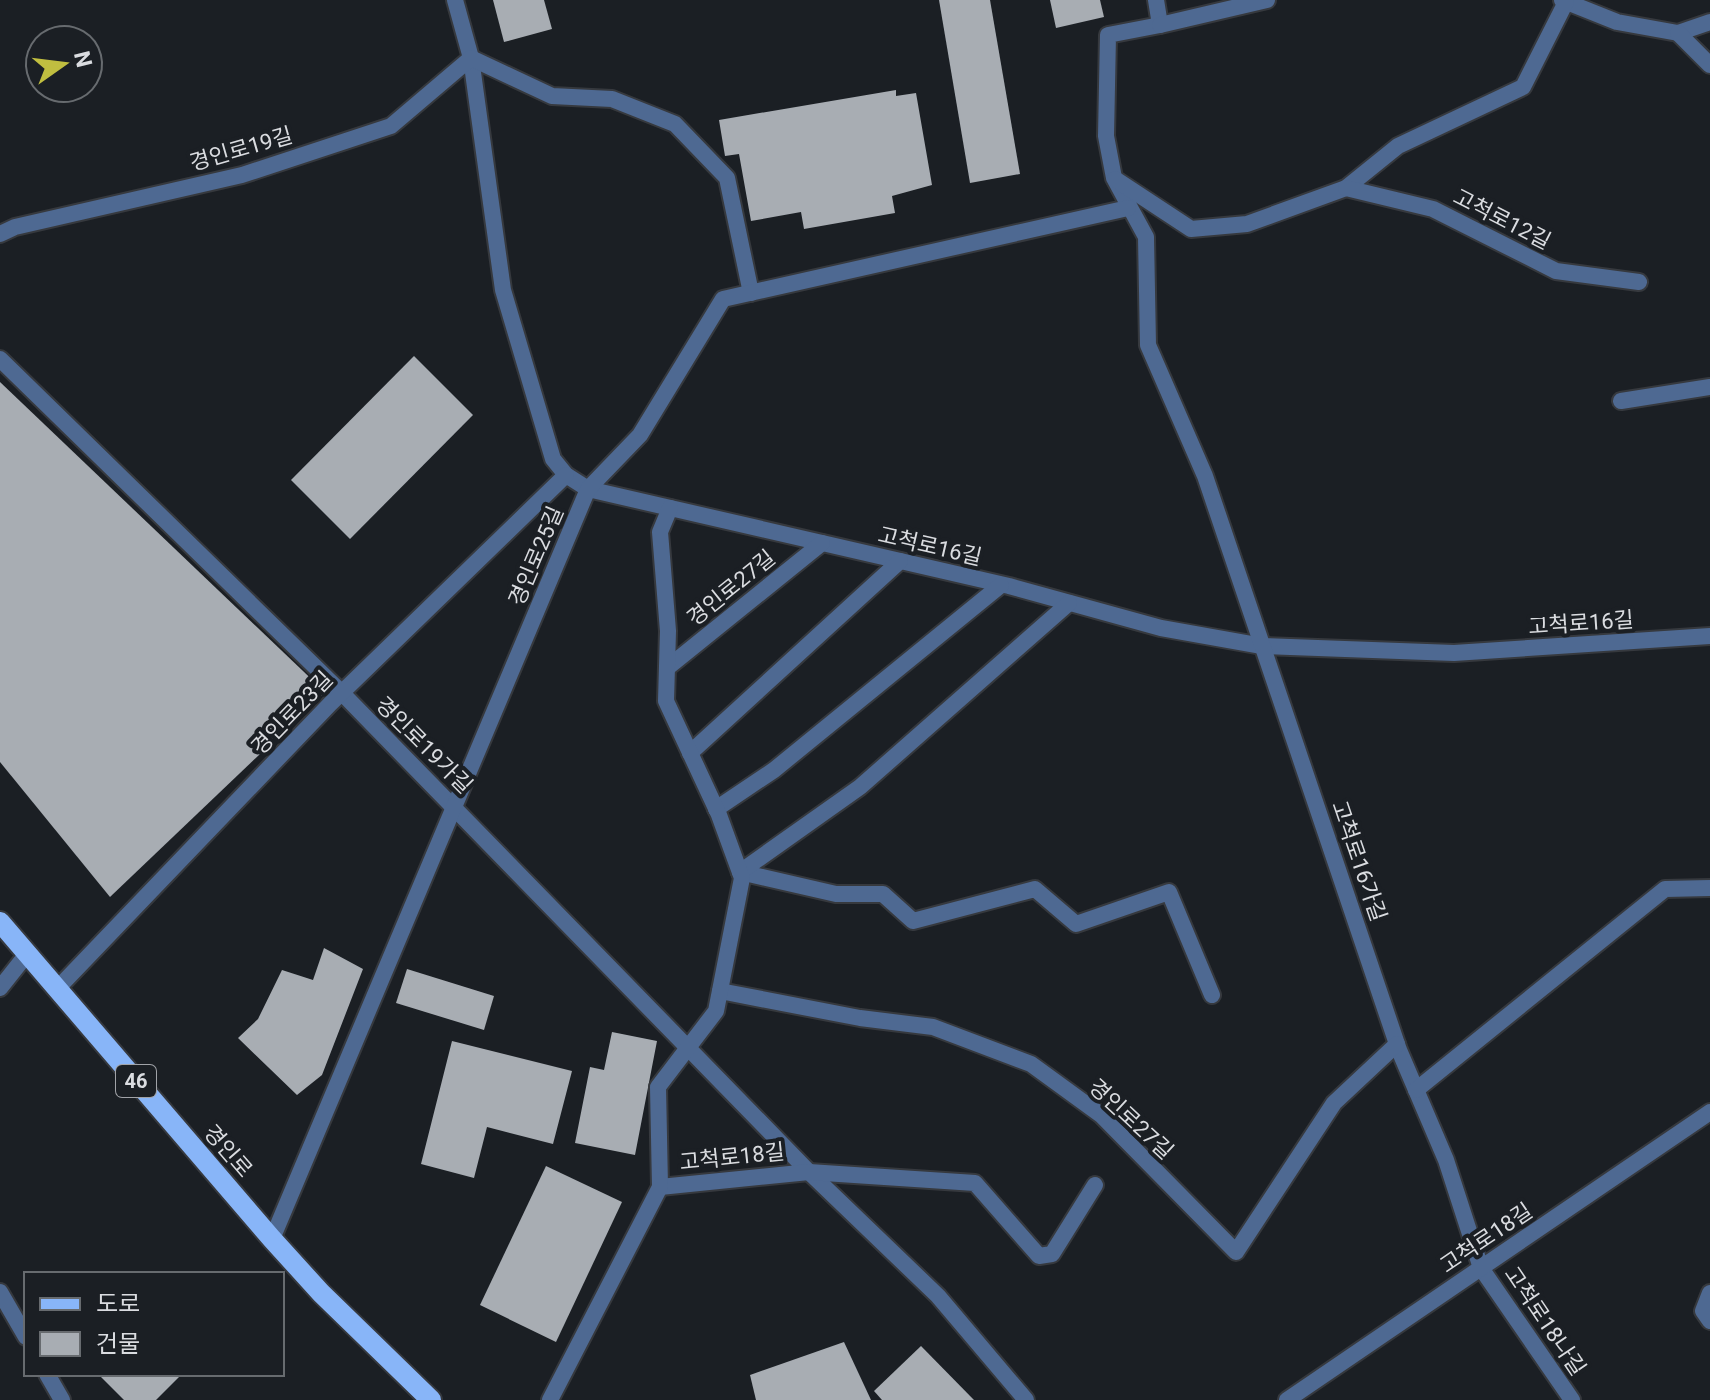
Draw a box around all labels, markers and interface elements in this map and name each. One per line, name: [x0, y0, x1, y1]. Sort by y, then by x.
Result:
north arrow: [24, 24, 104, 104]
text: N: [69, 49, 97, 70]
street label: 경인로19길: [187, 122, 295, 176]
street label: 고척로12길: [1449, 184, 1555, 254]
street label: 경인로25길: [504, 502, 568, 610]
street label: 고척로16길: [876, 522, 984, 570]
street label: 경인로27길: [682, 545, 780, 631]
street label: 고척로16길: [1527, 607, 1635, 639]
street label: 경인로23길: [246, 666, 338, 760]
street label: 경인로19가길: [371, 692, 477, 798]
street label: 고척로16가길: [1327, 797, 1391, 925]
road number: 46: [116, 1065, 156, 1097]
street label: 경인로27길: [1084, 1074, 1178, 1164]
street label: 경인로: [199, 1120, 257, 1182]
street label: 고척로18길: [678, 1139, 786, 1175]
street label: 고척로18길: [1435, 1198, 1537, 1278]
street label: 고척로18나길: [1499, 1262, 1591, 1380]
legend: [24, 1272, 284, 1376]
text: 도로: [96, 1290, 140, 1318]
text: 건물: [96, 1330, 140, 1358]

